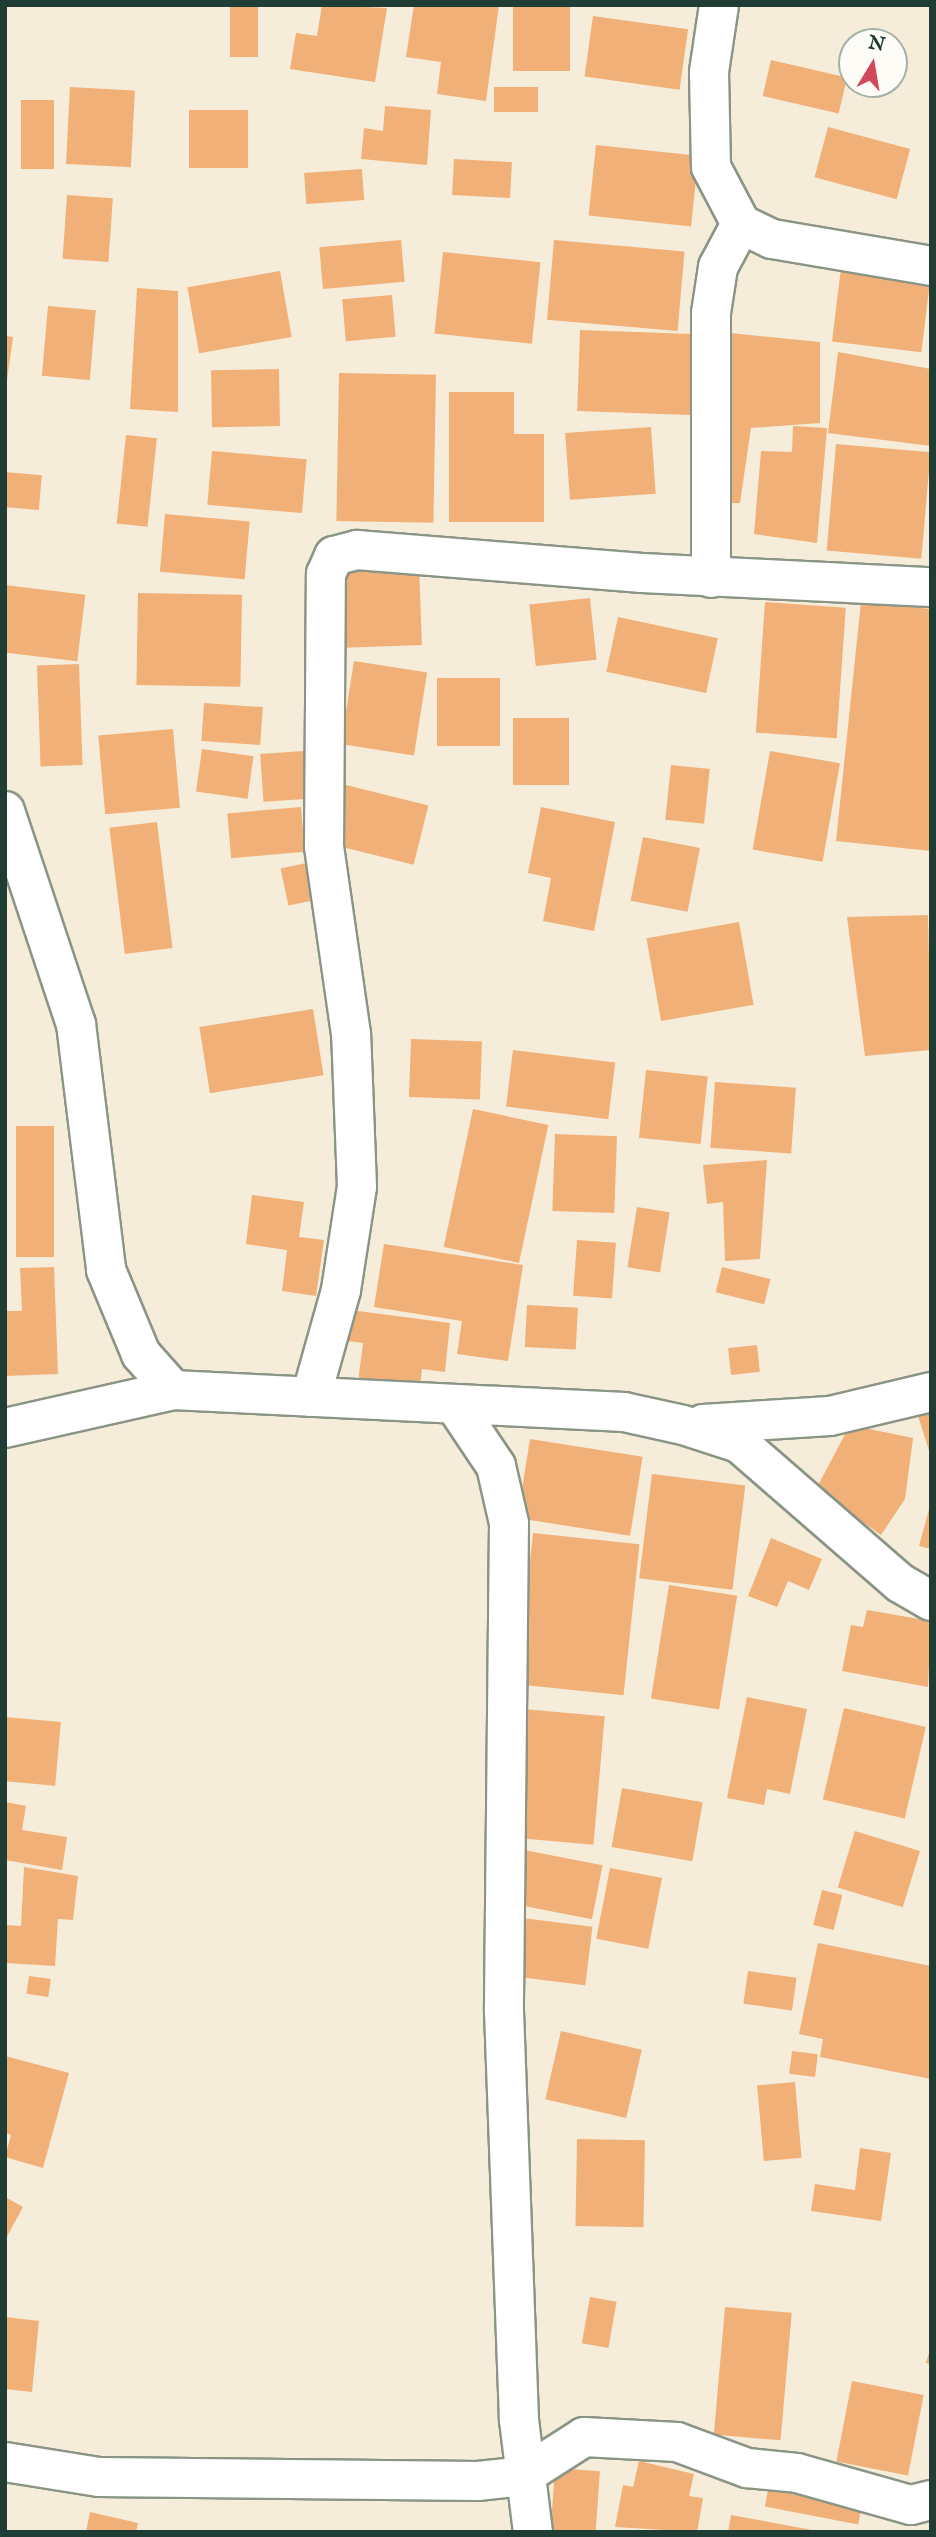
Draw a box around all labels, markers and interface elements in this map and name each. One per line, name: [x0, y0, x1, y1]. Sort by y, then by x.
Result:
north arrow: [838, 28, 908, 98]
text: N: [866, 31, 887, 58]

